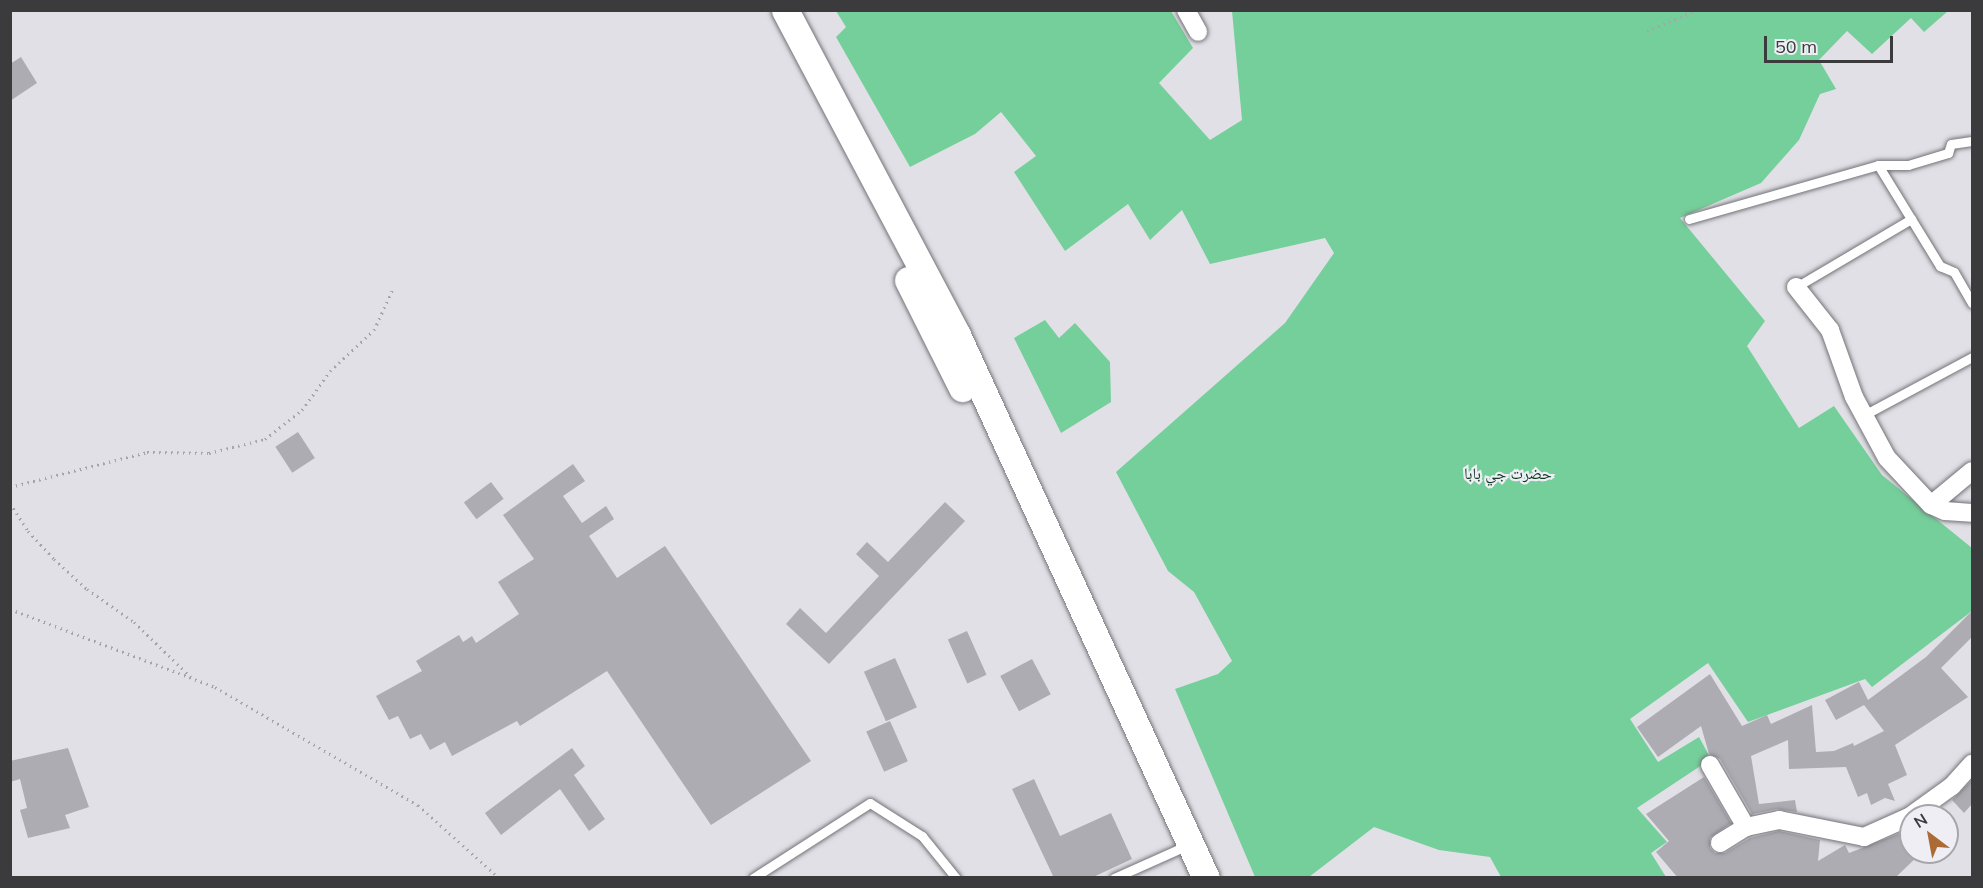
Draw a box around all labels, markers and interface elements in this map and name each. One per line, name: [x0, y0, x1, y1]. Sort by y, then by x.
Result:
scale bar: [1767, 24, 1896, 62]
text: 50 m: [1775, 35, 1817, 58]
park label: حضرت جي بابا: [1464, 463, 1552, 483]
north arrow: [1899, 804, 1959, 864]
text: N: [1910, 809, 1931, 832]

